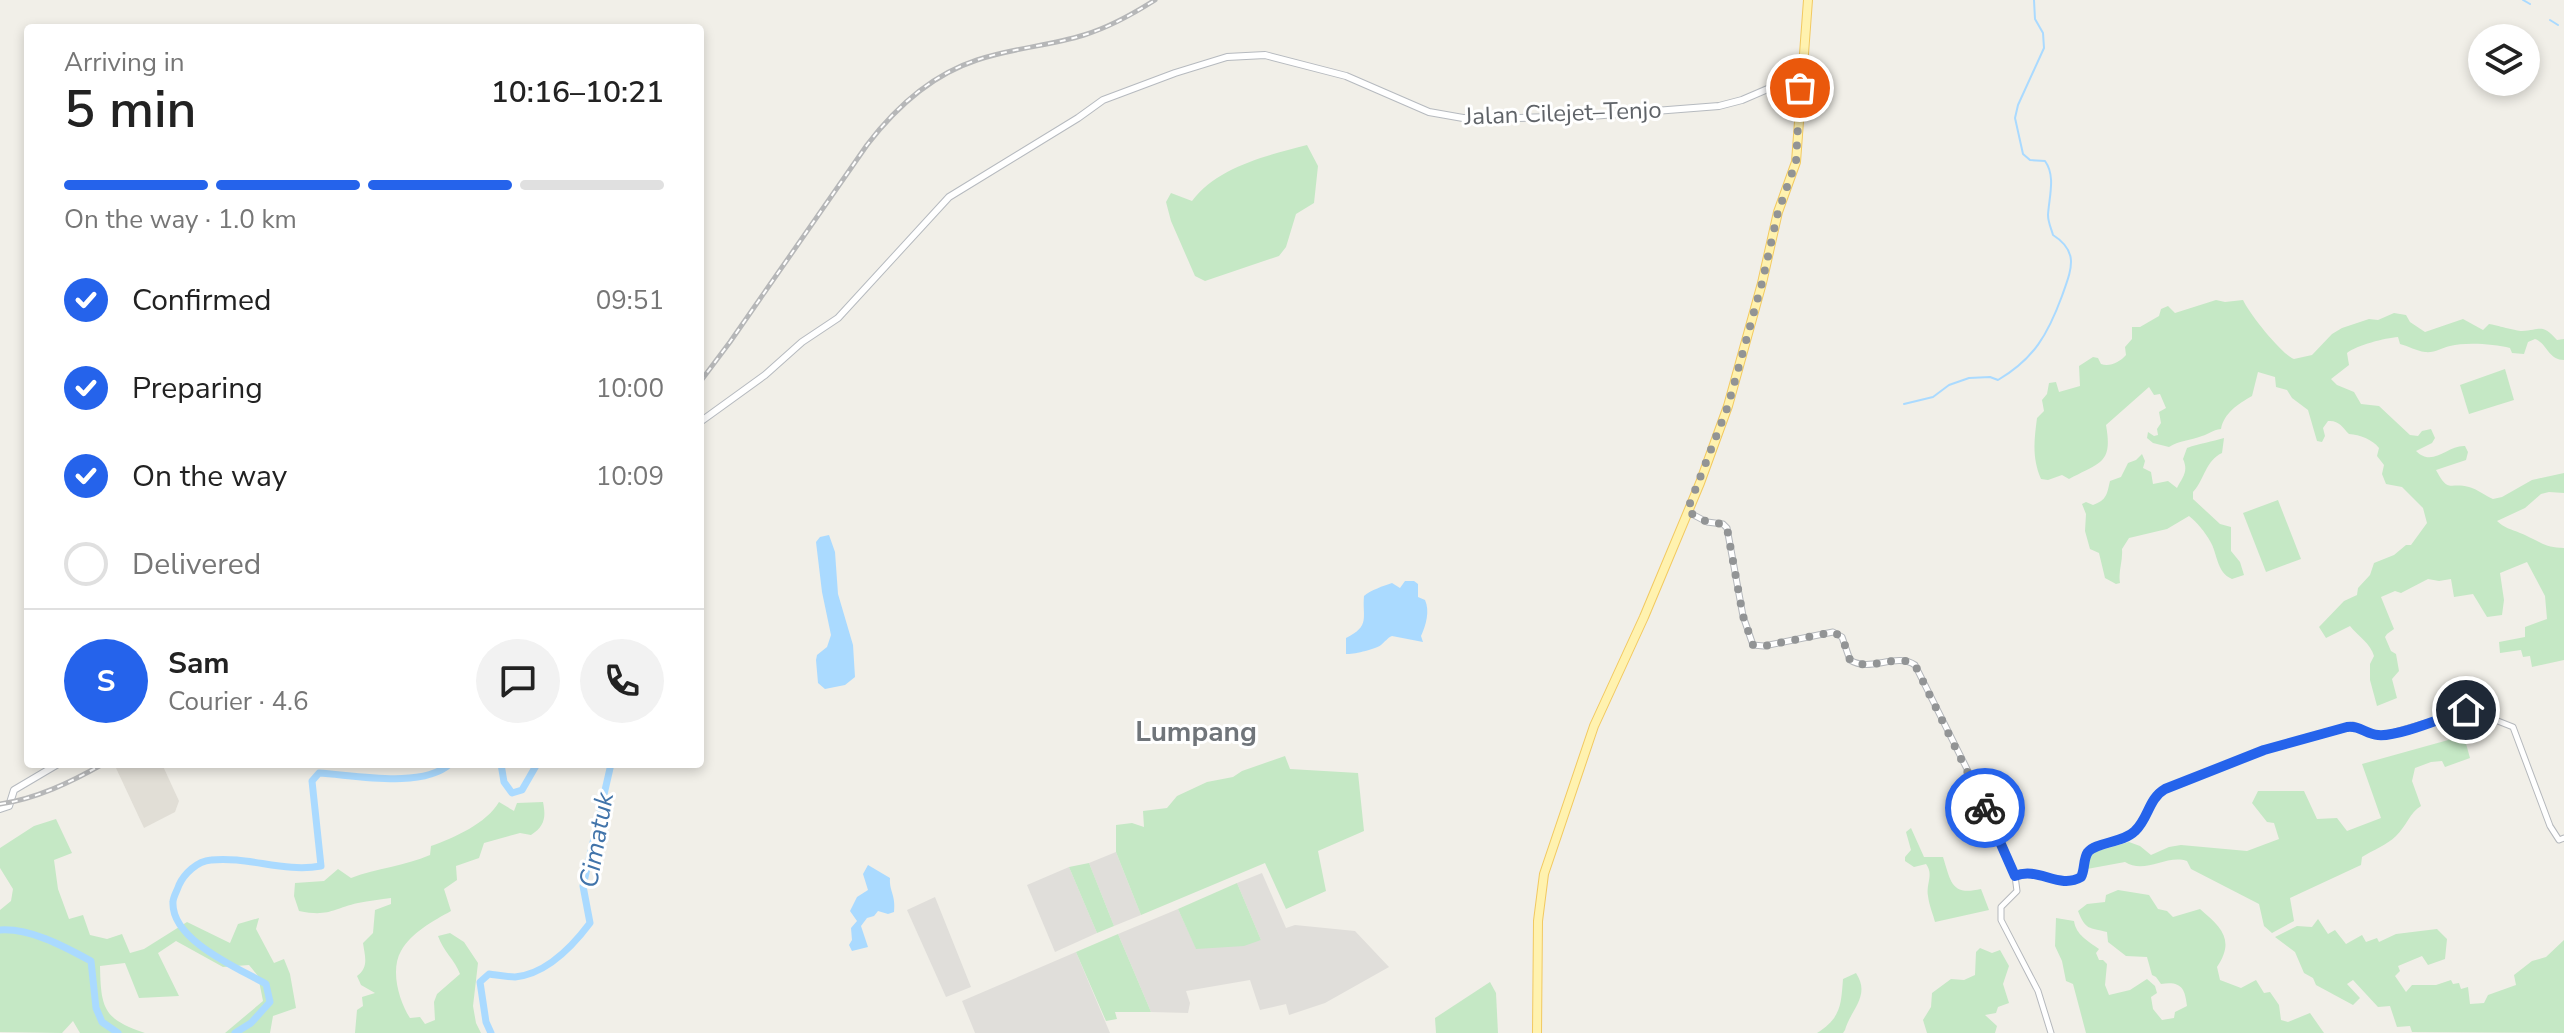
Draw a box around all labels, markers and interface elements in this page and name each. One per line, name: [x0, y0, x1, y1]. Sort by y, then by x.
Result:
map controls: [2468, 24, 2540, 96]
button: layers: [2468, 24, 2540, 96]
text: Arriving in: [64, 45, 185, 80]
pin: [1766, 54, 1834, 122]
icon: bag: [1778, 66, 1822, 110]
text: 10:16–10:21: [491, 72, 664, 113]
text: 5 min: [64, 74, 197, 145]
street label: Jalan Cilejet–Tenjo: [1463, 94, 1662, 132]
text: On the way · 1.0 km: [64, 202, 297, 237]
icon: check: [64, 278, 108, 322]
text: Confirmed: [132, 280, 272, 321]
text: 09:51: [596, 283, 664, 318]
icon: check: [64, 366, 108, 410]
text: Preparing: [132, 368, 263, 409]
text: 10:00: [596, 371, 664, 406]
icon: check: [64, 454, 108, 498]
text: On the way: [132, 456, 287, 497]
text: 10:09: [596, 459, 664, 494]
text: Delivered: [132, 544, 261, 585]
button: chat: [476, 639, 560, 723]
button: phone: [580, 639, 664, 723]
text: Sam: [168, 643, 230, 684]
text: S: [97, 661, 115, 702]
pin: [2432, 676, 2500, 744]
text: Courier · 4.6: [168, 684, 309, 719]
icon: home: [2444, 688, 2488, 732]
district label: Lumpang: [1135, 713, 1257, 751]
courier: [1945, 768, 2025, 848]
icon: bike: [1963, 786, 2007, 830]
water label: Cimatuk: [571, 789, 622, 891]

